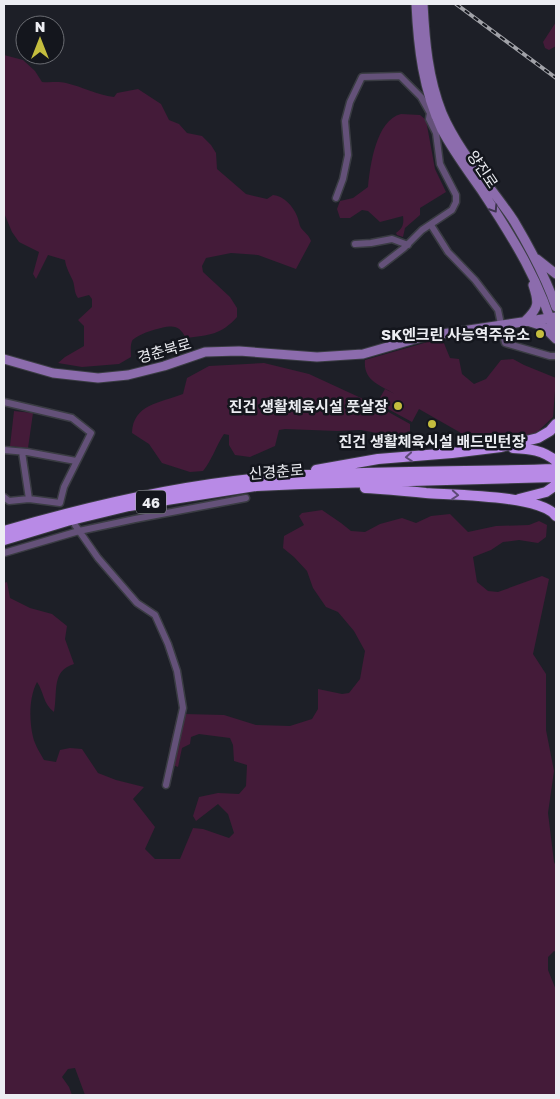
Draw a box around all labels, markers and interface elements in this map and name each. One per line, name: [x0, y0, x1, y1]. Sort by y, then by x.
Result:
north arrow: [15, 15, 65, 65]
text: N: [35, 18, 45, 35]
street label: 양진로: [464, 147, 502, 191]
one-way arrow: [487, 203, 497, 212]
place label: SK엔크린 사능역주유소: [381, 325, 530, 343]
marker: SK엔크린 사능역주유소: [534, 328, 546, 340]
street label: 경춘북로: [135, 334, 193, 366]
place label: 진건 생활체육시설 풋살장: [229, 397, 388, 415]
marker: 진건 생활체육시설 풋살장: [392, 400, 404, 412]
marker: 진건 생활체육시설 배드민턴장: [426, 418, 438, 430]
place label: 진건 생활체육시설 배드민턴장: [339, 432, 526, 450]
one-way arrow: [405, 451, 413, 462]
street label: 신경춘로: [248, 460, 304, 482]
one-way arrow: [451, 489, 459, 500]
road number: 46: [136, 491, 166, 514]

